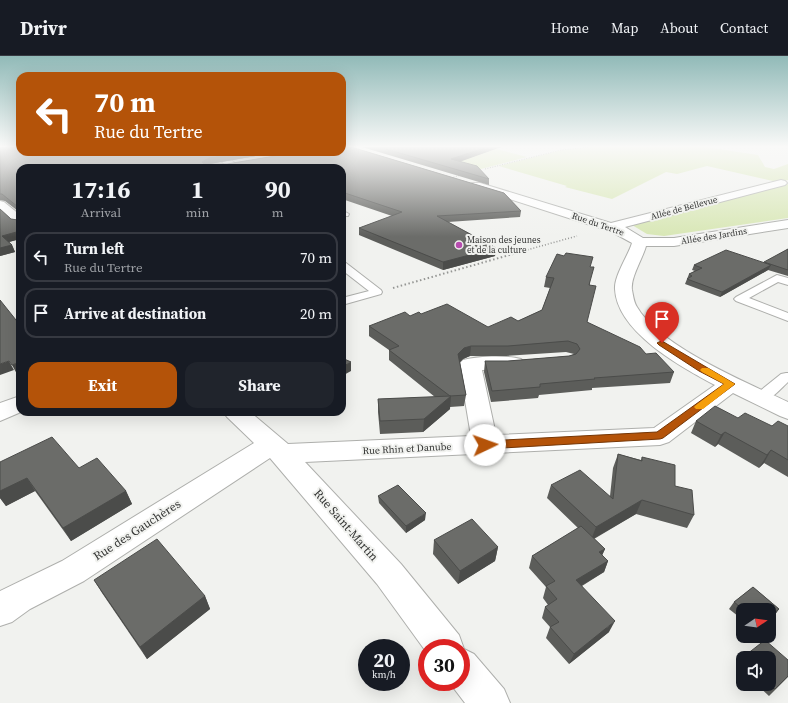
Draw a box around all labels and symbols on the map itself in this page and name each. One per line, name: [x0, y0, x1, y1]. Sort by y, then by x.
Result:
street label: Allée de Bellevue: [649, 193, 719, 223]
street label: Rue du Tertre: [570, 209, 626, 239]
street label: Allée des Jardins: [680, 225, 748, 247]
place label: Maison des jeunes et de la culture: [467, 234, 541, 256]
marker: Maison des jeunes et de la culture: [454, 240, 464, 250]
pin: [645, 302, 679, 343]
position arrow: [464, 424, 506, 466]
street label: Rue Rhin et Danube: [362, 440, 452, 457]
street label: Rue Saint-Martin: [310, 486, 382, 564]
street label: Rue des Gauchères: [90, 496, 184, 564]
north arrow: [736, 603, 776, 643]
speed limit sign: 30: [418, 639, 470, 691]

